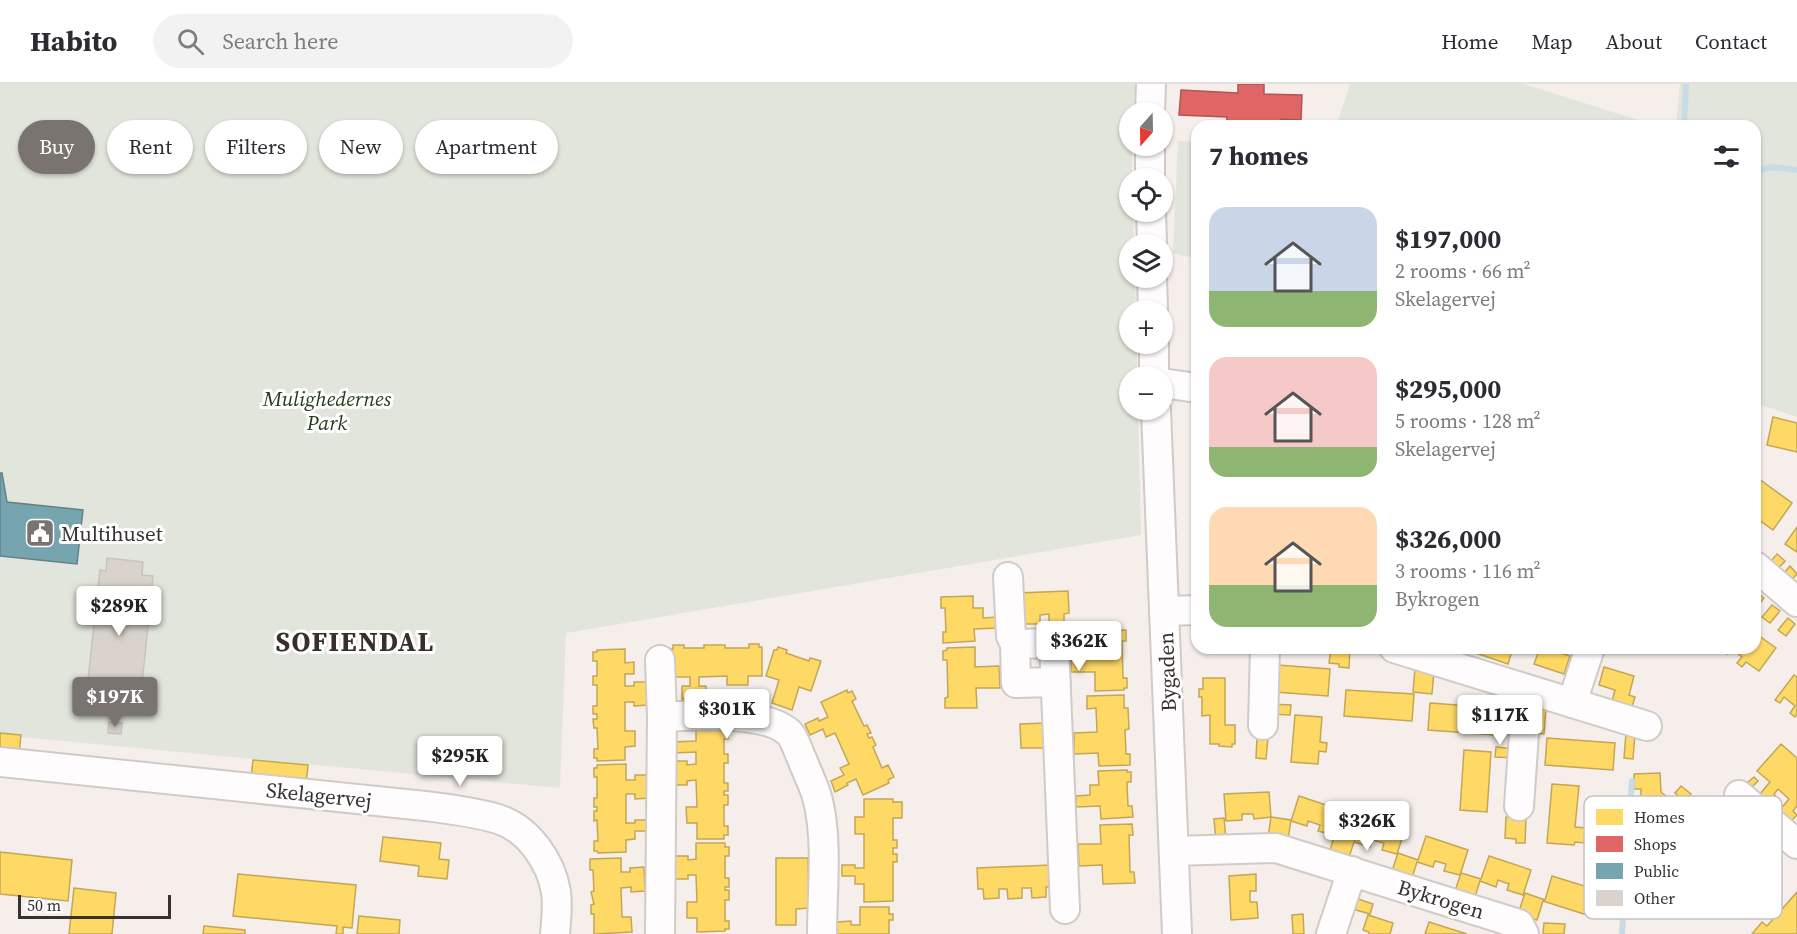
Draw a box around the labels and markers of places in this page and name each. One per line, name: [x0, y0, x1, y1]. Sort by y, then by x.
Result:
public building icon: Multihuset: [24, 517, 56, 549]
place label: Multihuset: [61, 519, 163, 548]
pin: $289K: [77, 586, 161, 637]
pin: $362K: [1037, 621, 1121, 672]
pin: $197K: [73, 677, 157, 728]
pin: $301K: [685, 689, 769, 740]
pin: $117K: [1458, 695, 1542, 746]
pin: $295K: [418, 736, 502, 787]
pin: $326K: [1325, 801, 1409, 852]

